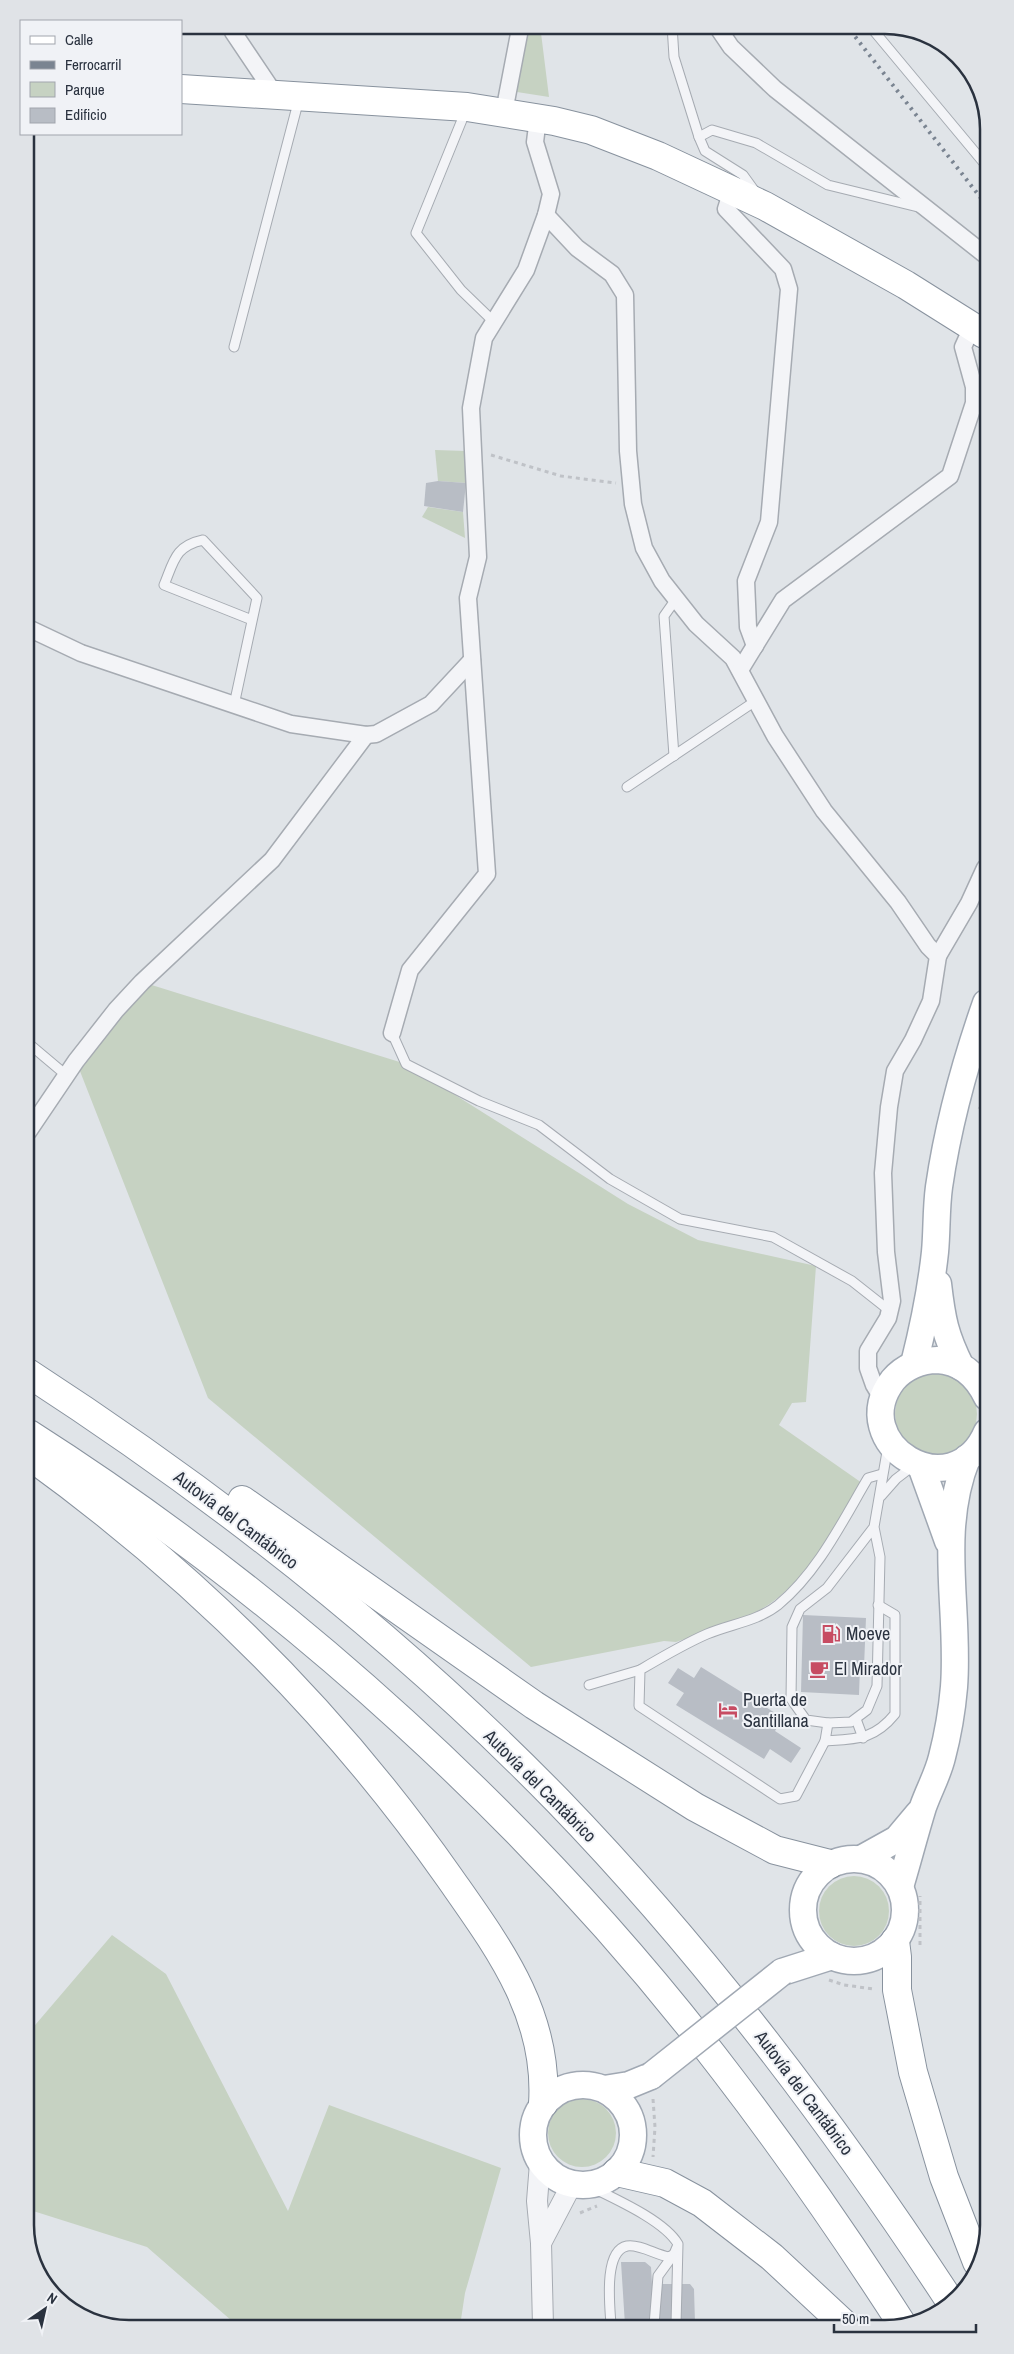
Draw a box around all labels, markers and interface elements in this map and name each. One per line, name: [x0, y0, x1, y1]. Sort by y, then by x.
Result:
legend: [20, 20, 182, 135]
text: Calle: [65, 29, 93, 50]
text: Ferrocarril: [65, 54, 121, 75]
text: Parque: [65, 79, 105, 100]
text: Edificio: [65, 104, 107, 125]
street label: Autovía del Cantábrico: [168, 1464, 304, 1575]
place label: Moeve: [846, 1621, 890, 1646]
fuel station icon: Moeve: [820, 1623, 842, 1645]
place label: El Mirador: [834, 1656, 902, 1681]
cafe icon: El Mirador: [808, 1658, 830, 1680]
place label: Puerta de Santillana: [743, 1687, 809, 1733]
hotel icon: Puerta de Santillana: [717, 1699, 739, 1721]
street label: Autovía del Cantábrico: [478, 1723, 602, 1848]
street label: Autovía del Cantábrico: [749, 2024, 860, 2160]
north arrow: [20, 2284, 70, 2334]
text: N: [44, 2288, 61, 2308]
scale bar: [834, 2302, 976, 2334]
text: 50 m: [842, 2308, 869, 2329]

